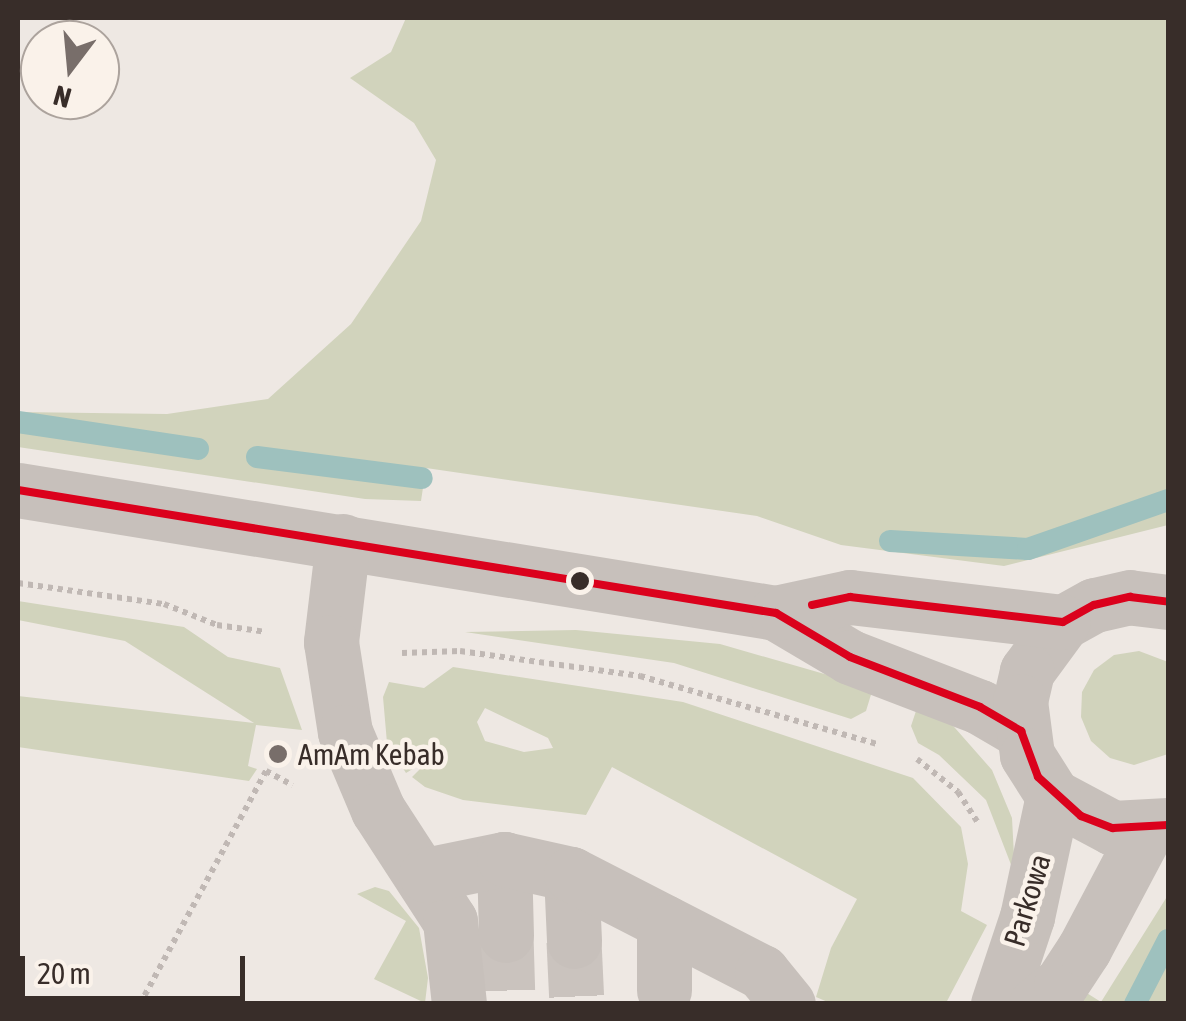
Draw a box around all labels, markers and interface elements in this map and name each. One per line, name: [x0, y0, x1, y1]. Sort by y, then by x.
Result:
north arrow: [20, 20, 120, 120]
text: N: [50, 79, 75, 115]
unlabelled marker: [570, 571, 590, 591]
place label: AmAm Kebab: [298, 736, 445, 772]
marker: AmAm Kebab: [267, 743, 289, 765]
street label: Parkowa: [996, 849, 1058, 951]
scale bar: [25, 936, 250, 998]
text: 20 m: [37, 956, 91, 990]

